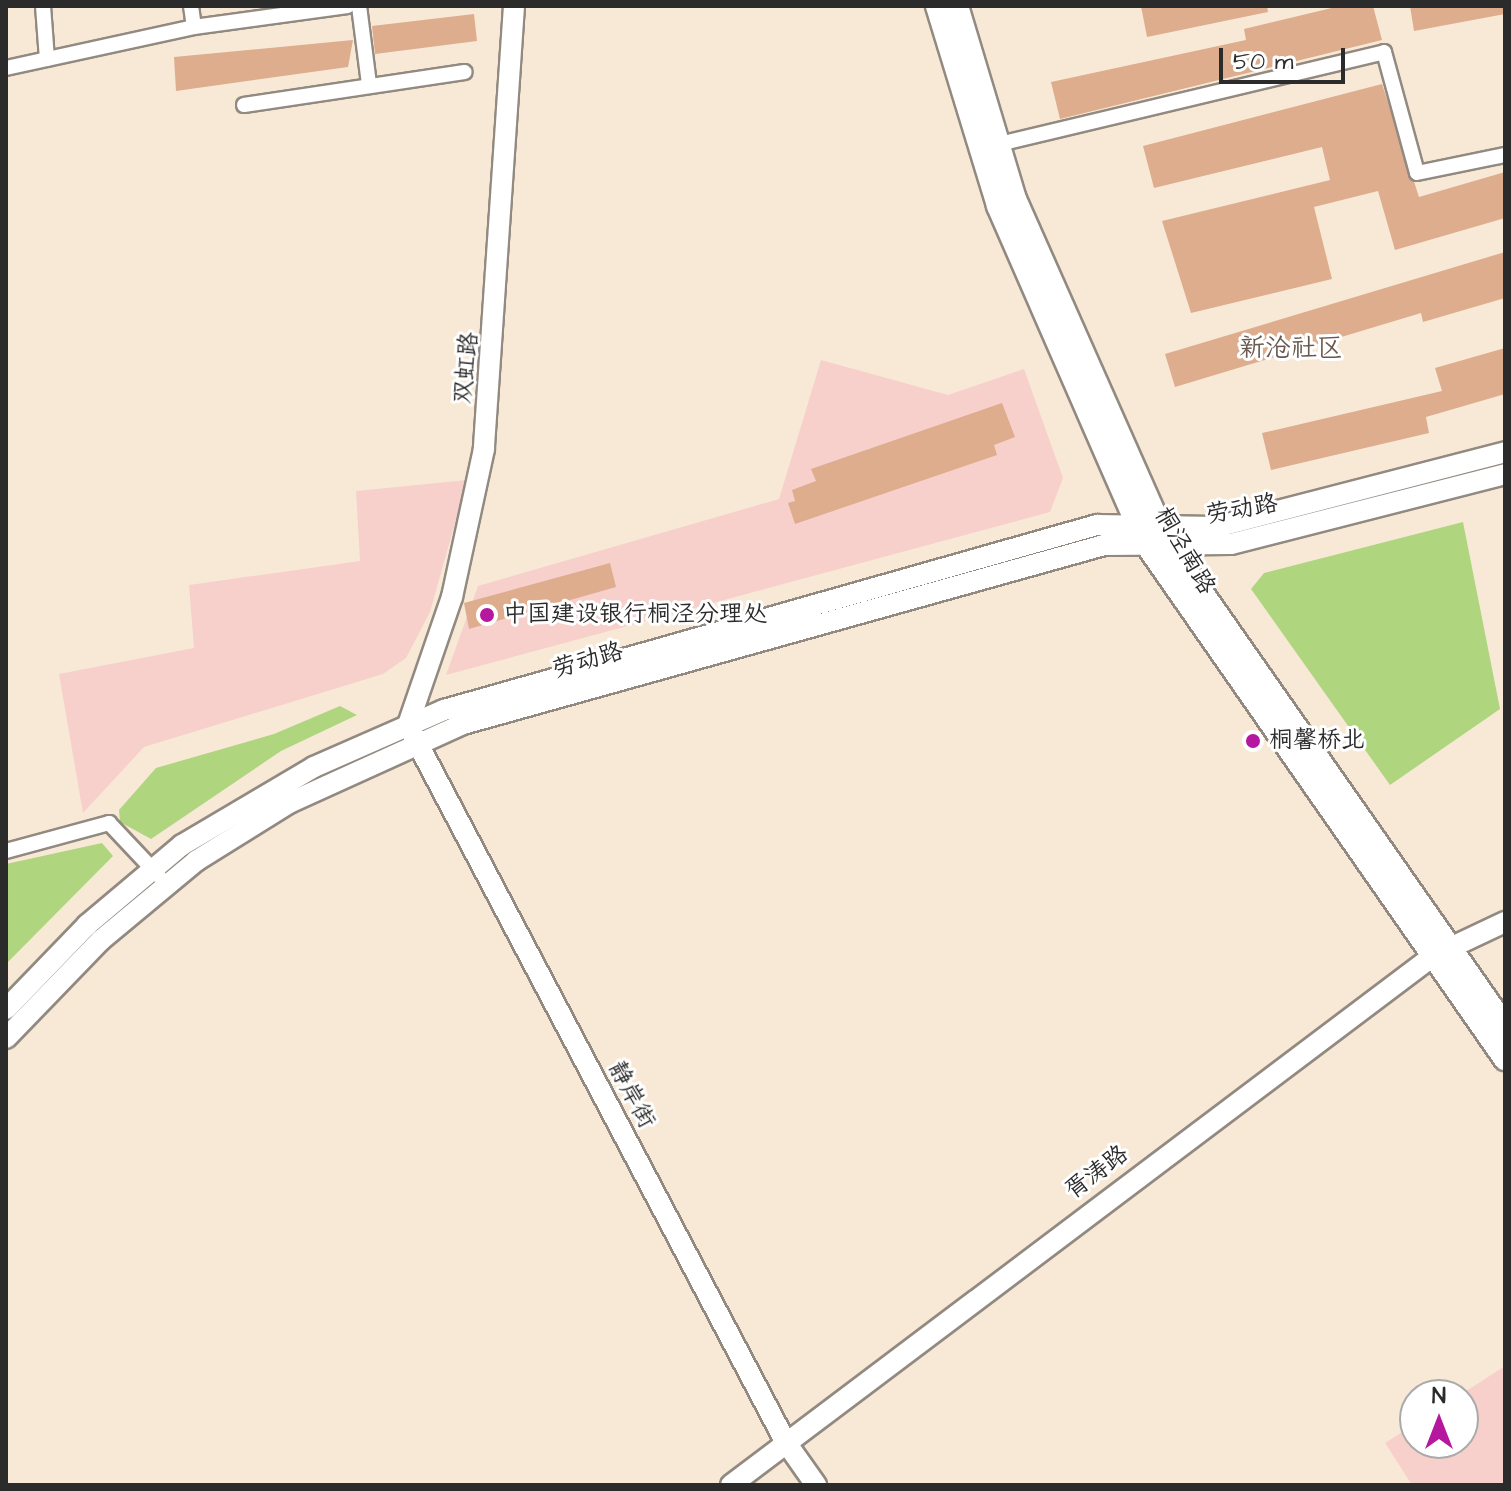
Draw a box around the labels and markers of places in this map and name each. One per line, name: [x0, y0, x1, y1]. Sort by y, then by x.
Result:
place label: 中国建设银行桐泾分理处: [503, 601, 767, 629]
marker: 中国建设银行桐泾分理处: [478, 606, 496, 624]
place label: 桐馨桥北: [1269, 727, 1365, 755]
marker: 桐馨桥北: [1244, 732, 1262, 750]

